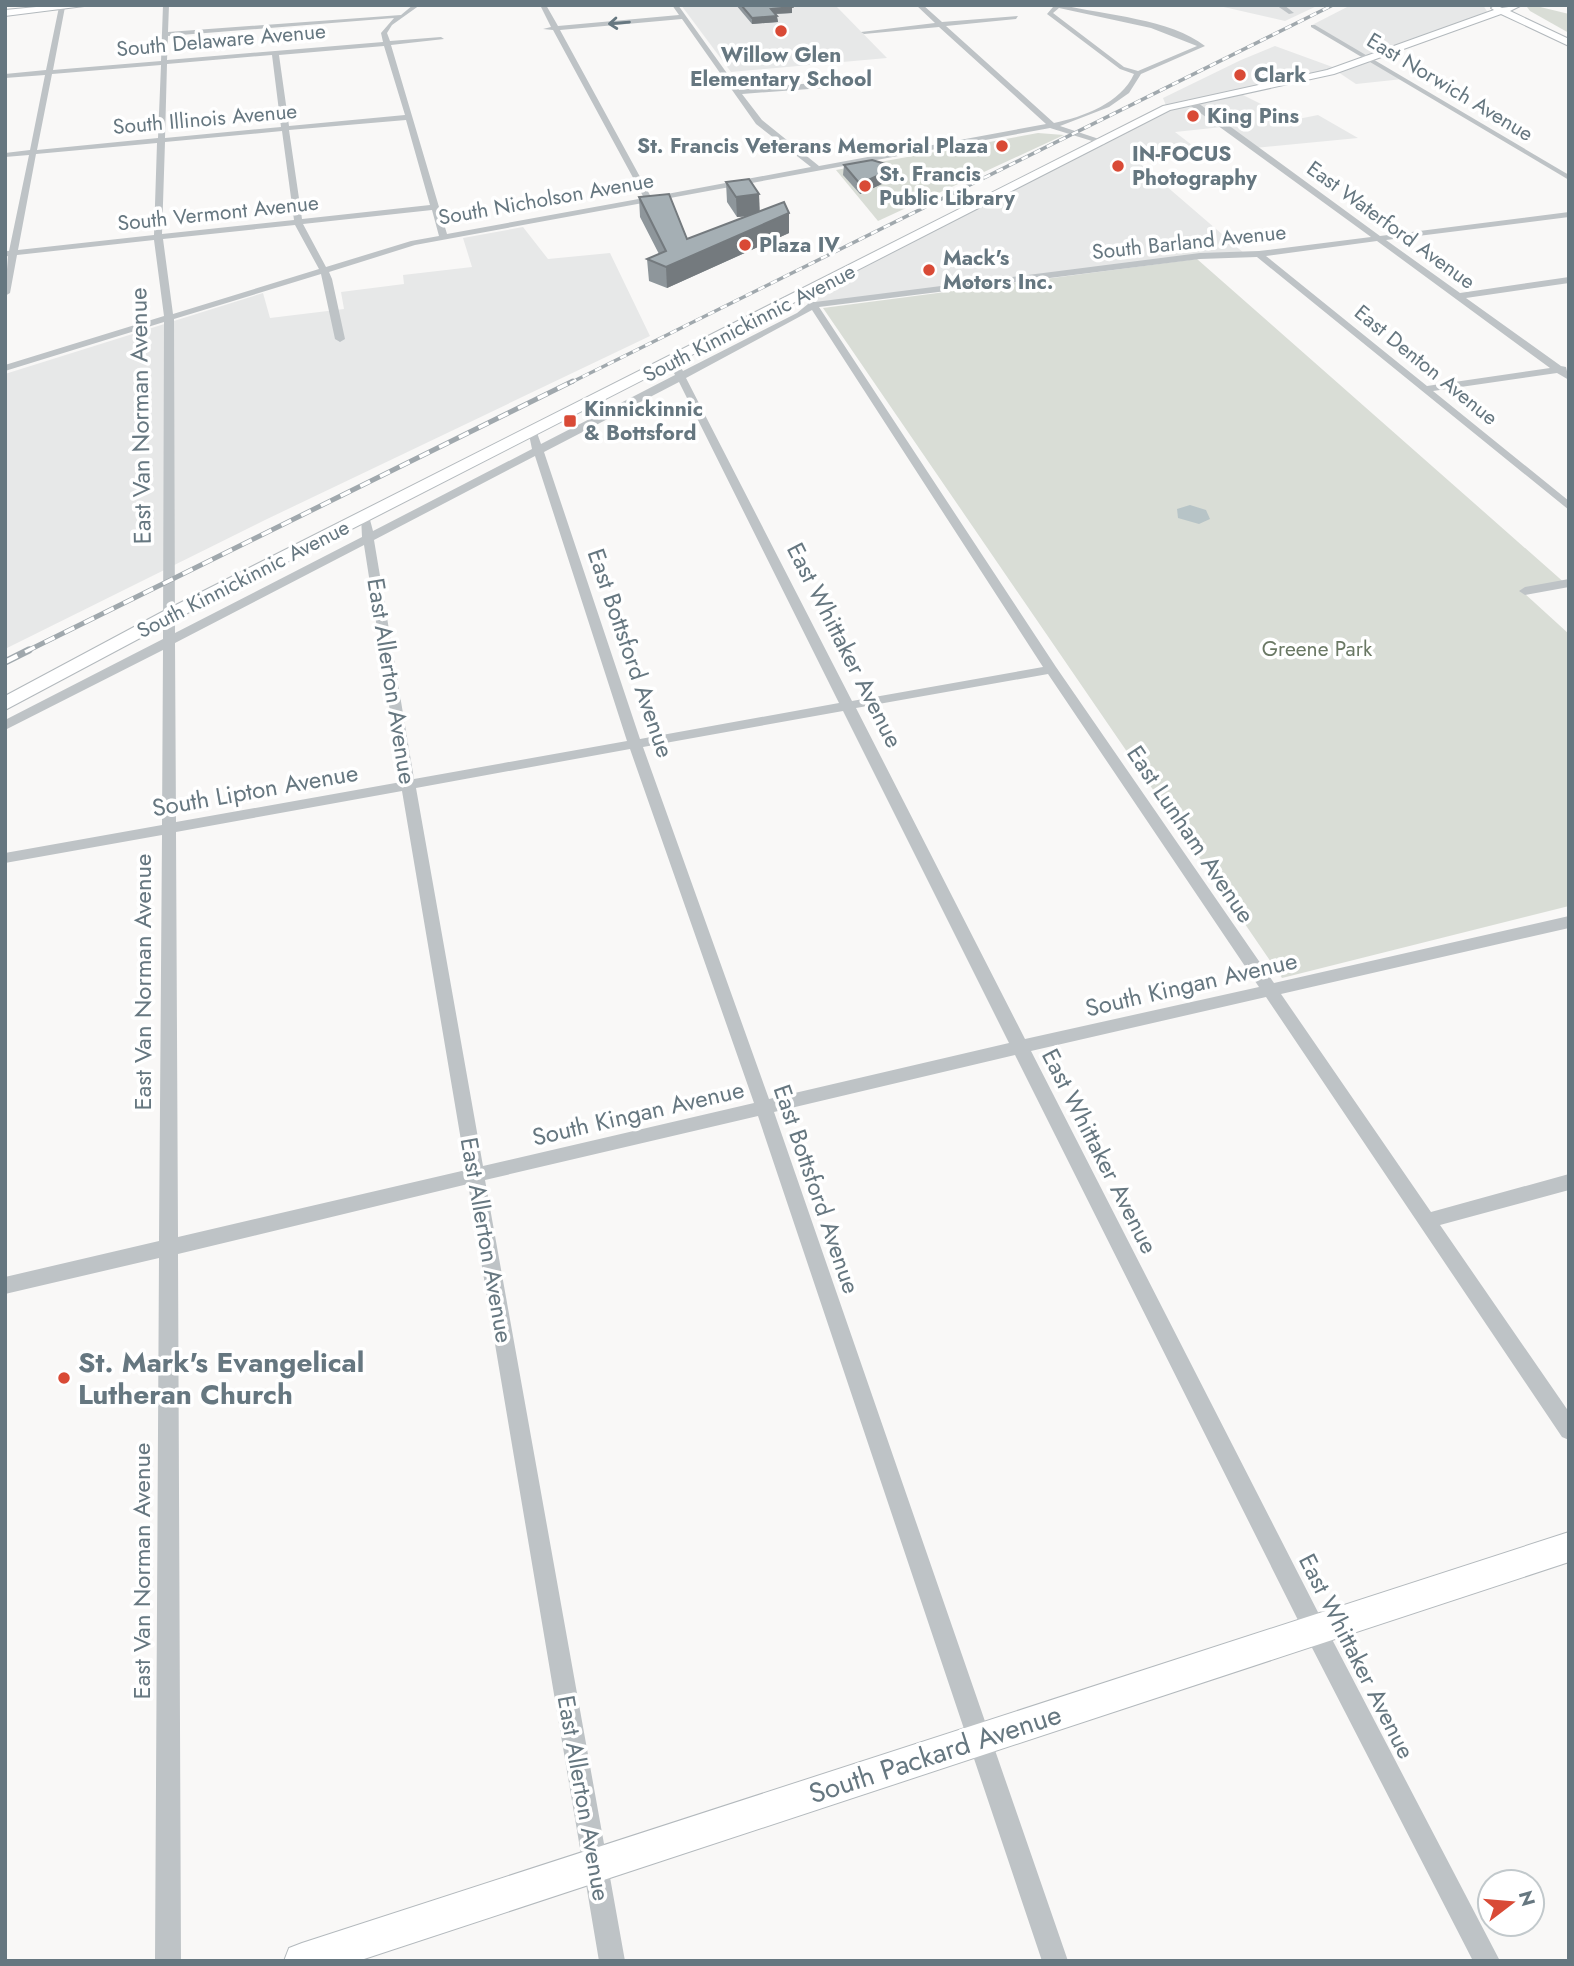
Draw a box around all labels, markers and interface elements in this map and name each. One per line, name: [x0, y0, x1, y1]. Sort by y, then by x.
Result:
street label: South Delaware Avenue: [115, 16, 327, 64]
one-way arrow: [609, 17, 631, 30]
marker: Willow Glen Elementary School: [773, 23, 789, 39]
street label: East Norwich Avenue: [1361, 25, 1539, 149]
place label: Willow Glen Elementary School: [690, 40, 872, 94]
place label: Clark: [1254, 60, 1306, 90]
marker: Clark: [1232, 67, 1248, 83]
street label: South Illinois Avenue: [112, 96, 299, 142]
place label: King Pins: [1207, 101, 1300, 131]
marker: King Pins: [1185, 108, 1201, 124]
place label: St. Francis Veterans Memorial Plaza: [637, 131, 988, 161]
marker: St. Francis Veterans Memorial Plaza: [994, 138, 1010, 154]
place label: IN-FOCUS Photography: [1132, 139, 1258, 193]
street label: East Waterford Avenue: [1301, 154, 1482, 297]
marker: IN-FOCUS Photography: [1110, 158, 1126, 174]
place label: St. Francis Public Library: [879, 159, 1016, 213]
street label: South Nicholson Avenue: [436, 165, 656, 233]
marker: St. Francis Public Library: [857, 178, 873, 194]
street label: South Vermont Avenue: [116, 187, 320, 238]
street label: South Barland Avenue: [1090, 217, 1288, 267]
place label: Plaza IV: [759, 230, 840, 260]
marker: Plaza IV: [737, 237, 753, 253]
place label: Mack's Motors Inc.: [943, 243, 1054, 297]
street label: South Kinnickinnic Avenue: [637, 256, 861, 390]
marker: Mack's Motors Inc.: [921, 262, 937, 278]
street label: East Van Norman Avenue: [120, 287, 160, 545]
street label: East Denton Avenue: [1348, 298, 1504, 432]
place label: Kinnickinnic & Bottsford: [584, 394, 703, 448]
marker: Kinnickinnic & Bottsford: [562, 413, 578, 429]
street label: South Kinnickinnic Avenue: [131, 512, 355, 646]
street label: East Whittaker Avenue: [778, 536, 912, 754]
street label: East Bottsford Avenue: [579, 544, 683, 762]
street label: East Allerton Avenue: [358, 575, 426, 787]
park label: Greene Park: [1262, 634, 1373, 664]
street label: East Lunham Avenue: [1118, 738, 1264, 930]
street label: South Lipton Avenue: [149, 755, 361, 825]
street label: East Van Norman Avenue: [125, 854, 160, 1110]
street label: South Kingan Avenue: [1082, 943, 1300, 1025]
street label: East Whittaker Avenue: [1033, 1042, 1167, 1260]
street label: South Kingan Avenue: [529, 1072, 747, 1154]
street label: East Bottsford Avenue: [765, 1080, 869, 1298]
street label: East Allerton Avenue: [452, 1134, 522, 1346]
place label: St. Mark's Evangelical Lutheran Church: [78, 1342, 364, 1415]
marker: St. Mark's Evangelical Lutheran Church: [56, 1370, 72, 1386]
street label: East Van Norman Avenue: [124, 1443, 159, 1699]
street label: East Whittaker Avenue: [1290, 1547, 1424, 1765]
street label: East Allerton Avenue: [549, 1692, 619, 1904]
street label: South Packard Avenue: [803, 1694, 1067, 1814]
north arrow: [1476, 1868, 1546, 1938]
text: N: [1512, 1887, 1542, 1909]

